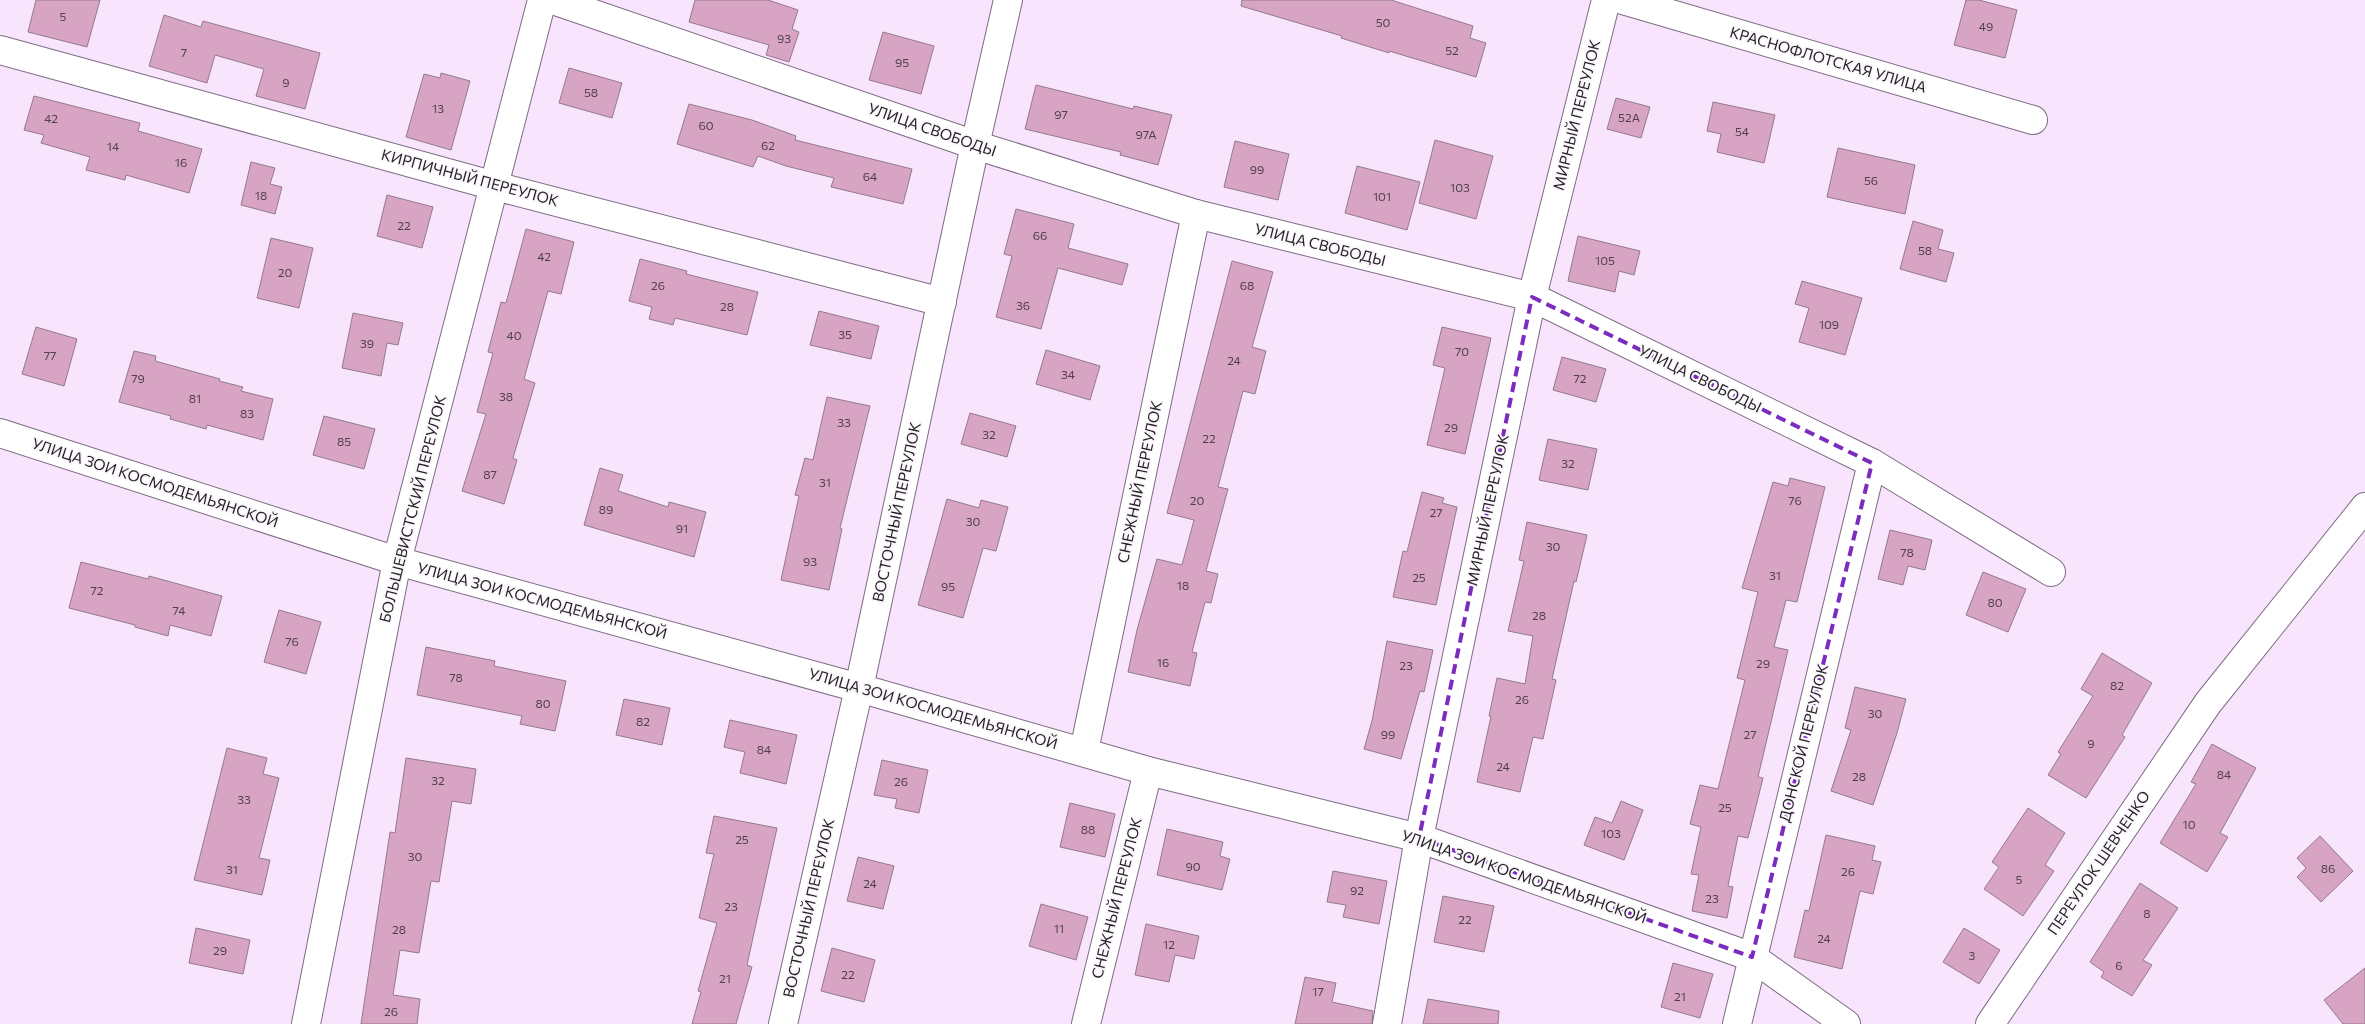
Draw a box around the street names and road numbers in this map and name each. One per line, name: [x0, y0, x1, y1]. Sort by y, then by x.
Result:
street label: КРАСНОФЛОТСКАЯ УЛИЦА: [1728, 22, 1929, 96]
street label: МИРНЫЙ ПЕРЕУЛОК: [1549, 38, 1603, 192]
street label: УЛИЦА СВОБОДЫ: [866, 99, 999, 160]
street label: КИРПИЧНЫЙ ПЕРЕУЛОК: [380, 145, 561, 209]
street label: УЛИЦА СВОБОДЫ: [1253, 219, 1388, 269]
street label: УЛИЦА СВОБОДЫ: [1636, 340, 1765, 416]
street label: БОЛЬШЕВИСТСКИЙ ПЕРЕУЛОК: [375, 393, 449, 624]
street label: СНЕЖНЫЙ ПЕРЕУЛОК: [1113, 399, 1165, 565]
street label: ВОСТОЧНЫЙ ПЕРЕУЛОК: [868, 420, 924, 603]
street label: МИРНЫЙ ПЕРЕУЛОК: [1462, 432, 1512, 587]
street label: УЛИЦА ЗОИ КОСМОДЕМЬЯНСКОЙ: [30, 434, 281, 531]
street label: УЛИЦА ЗОИ КОСМОДЕМЬЯНСКОЙ: [415, 558, 669, 642]
street label: ДОНСКОЙ ПЕРЕУЛОК: [1775, 662, 1831, 824]
street label: УЛИЦА ЗОИ КОСМОДЕМЬЯНСКОЙ: [807, 664, 1060, 752]
street label: ПЕРЕУЛОК ШЕВЧЕНКО: [2043, 787, 2153, 938]
street label: СНЕЖНЫЙ ПЕРЕУЛОК: [1087, 815, 1145, 980]
street label: ВОСТОЧНЫЙ ПЕРЕУЛОК: [779, 816, 837, 999]
street label: УЛИЦА ЗОИ КОСМОДЕМЬЯНСКОЙ: [1399, 825, 1649, 927]

